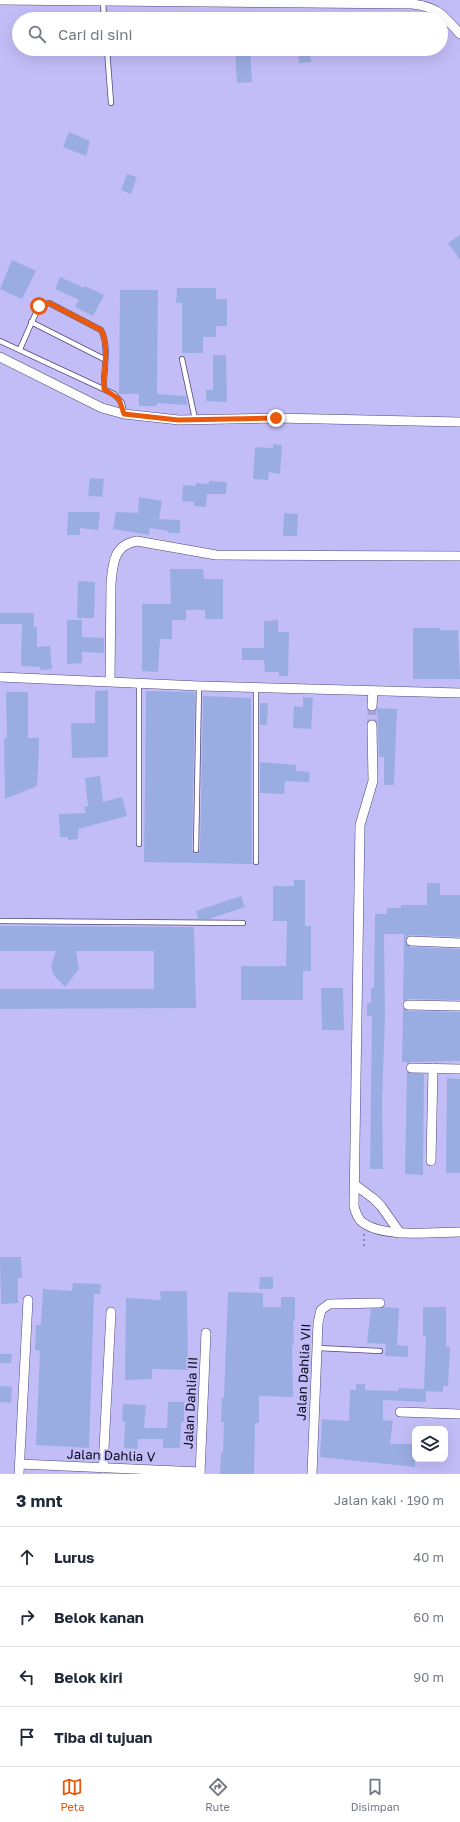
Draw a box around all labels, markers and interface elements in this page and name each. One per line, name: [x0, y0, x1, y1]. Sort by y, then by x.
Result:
search box: [12, 12, 448, 56]
icon: search: [26, 23, 48, 45]
text: Cari di sini: [58, 25, 133, 43]
route start: [30, 297, 48, 315]
route end: [267, 409, 285, 427]
street label: Jalan Dahlia VII: [292, 1323, 314, 1421]
street label: Jalan Dahlia III: [180, 1357, 200, 1449]
map controls: [412, 1426, 448, 1462]
button: layers: [412, 1426, 448, 1462]
street label: Jalan Dahlia V: [66, 1445, 156, 1465]
text: 3 mnt: [16, 1490, 63, 1511]
text: Jalan kaki · 190 m: [334, 1492, 444, 1508]
icon: ahead: [16, 1546, 38, 1568]
text: Lurus: [54, 1548, 95, 1566]
text: 40 m: [413, 1549, 444, 1565]
icon: right: [16, 1606, 38, 1628]
text: Belok kanan: [54, 1608, 144, 1626]
text: 60 m: [413, 1609, 444, 1625]
icon: left: [16, 1666, 38, 1688]
text: Belok kiri: [54, 1668, 123, 1686]
text: 90 m: [413, 1669, 444, 1685]
icon: arrive: [16, 1726, 38, 1748]
text: Tiba di tujuan: [54, 1728, 152, 1746]
tab: Peta: [60, 1776, 84, 1813]
tab: Rute: [205, 1776, 230, 1813]
tab: Disimpan: [351, 1776, 400, 1813]

